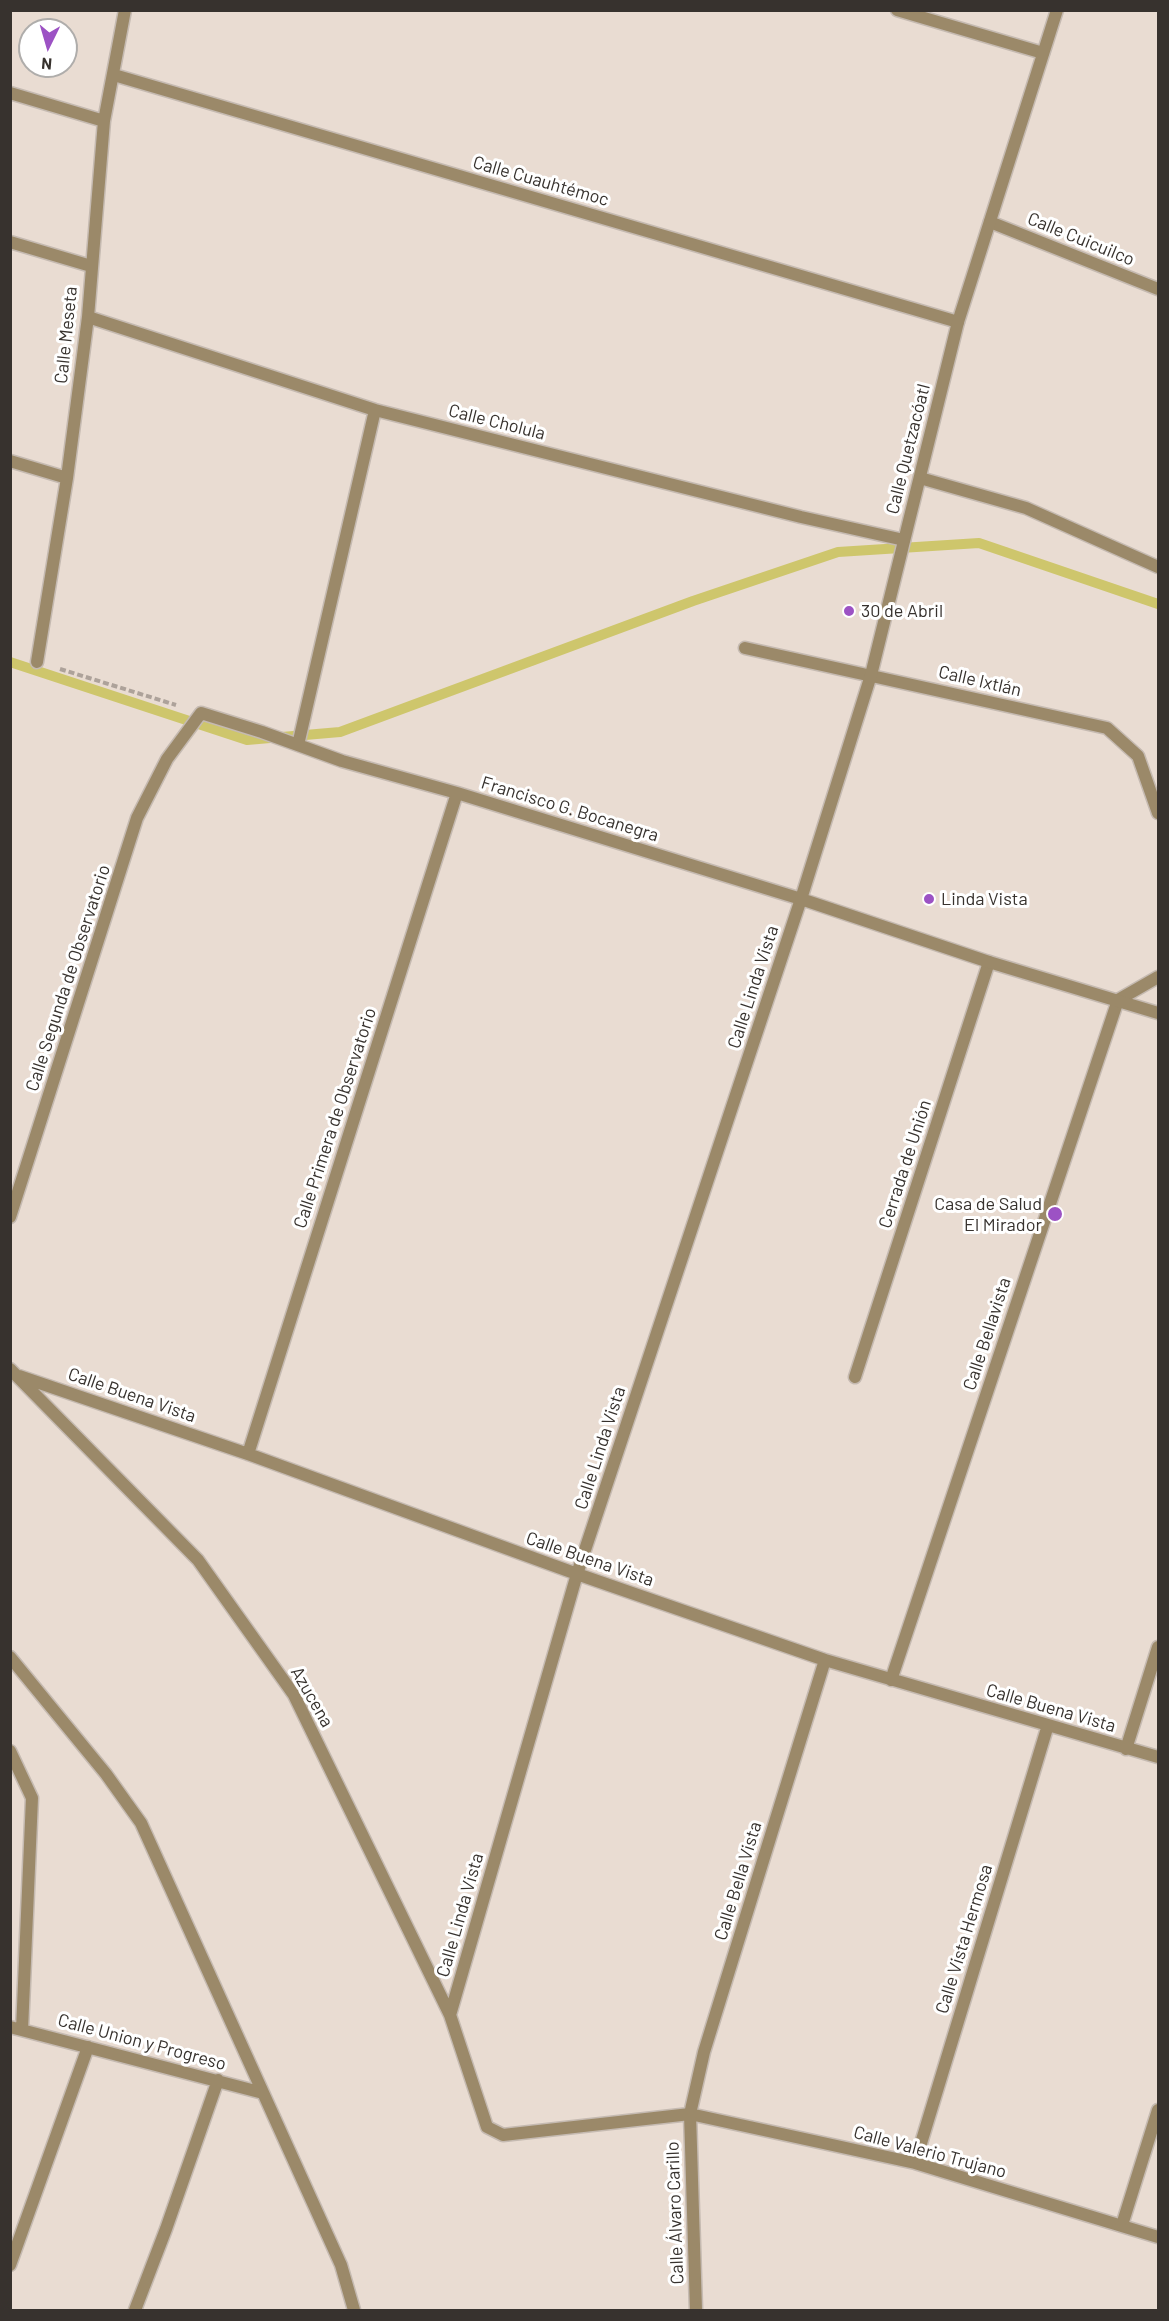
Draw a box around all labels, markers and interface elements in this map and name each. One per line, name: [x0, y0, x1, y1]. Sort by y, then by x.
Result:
north arrow: [18, 18, 78, 78]
text: N: [40, 55, 53, 74]
street label: Calle Cuauhtémoc: [471, 151, 611, 211]
street label: Calle Cuicuilco: [1024, 208, 1138, 270]
street label: Calle Meseta: [50, 285, 82, 385]
street label: Calle Quetzacóatl: [881, 382, 935, 516]
street label: Calle Cholula: [446, 400, 548, 444]
place label: 30 de Abril: [861, 600, 943, 622]
marker: 30 de Abril: [842, 604, 856, 618]
street label: Calle Ixtlán: [937, 661, 1023, 701]
street label: Francisco G. Bocanegra: [479, 772, 661, 846]
street label: Calle Segunda de Observatorio: [21, 862, 115, 1094]
place label: Linda Vista: [941, 888, 1028, 910]
marker: Linda Vista: [922, 892, 936, 906]
street label: Calle Linda Vista: [723, 923, 783, 1051]
street label: Calle Primera de Observatorio: [289, 1005, 381, 1231]
street label: Cerrada de Unión: [874, 1097, 936, 1231]
place label: Casa de Salud El Mirador: [934, 1193, 1042, 1236]
marker: Casa de Salud El Mirador: [1046, 1205, 1064, 1223]
street label: Calle Bellavista: [959, 1275, 1015, 1393]
street label: Calle Buena Vista: [65, 1363, 199, 1427]
street label: Calle Linda Vista: [570, 1384, 630, 1512]
street label: Calle Buena Vista: [523, 1527, 657, 1591]
street label: Azucena: [286, 1663, 338, 1731]
street label: Calle Buena Vista: [984, 1679, 1118, 1737]
street label: Calle Bella Vista: [710, 1819, 766, 1943]
street label: Calle Linda Vista: [432, 1850, 488, 1980]
street label: Calle Vista Hermosa: [931, 1862, 997, 2016]
street label: Calle Union y Progreso: [55, 2009, 229, 2075]
street label: Calle Valerio Trujano: [851, 2121, 1009, 2183]
street label: Calle Álvaro Carillo: [662, 2141, 688, 2285]

